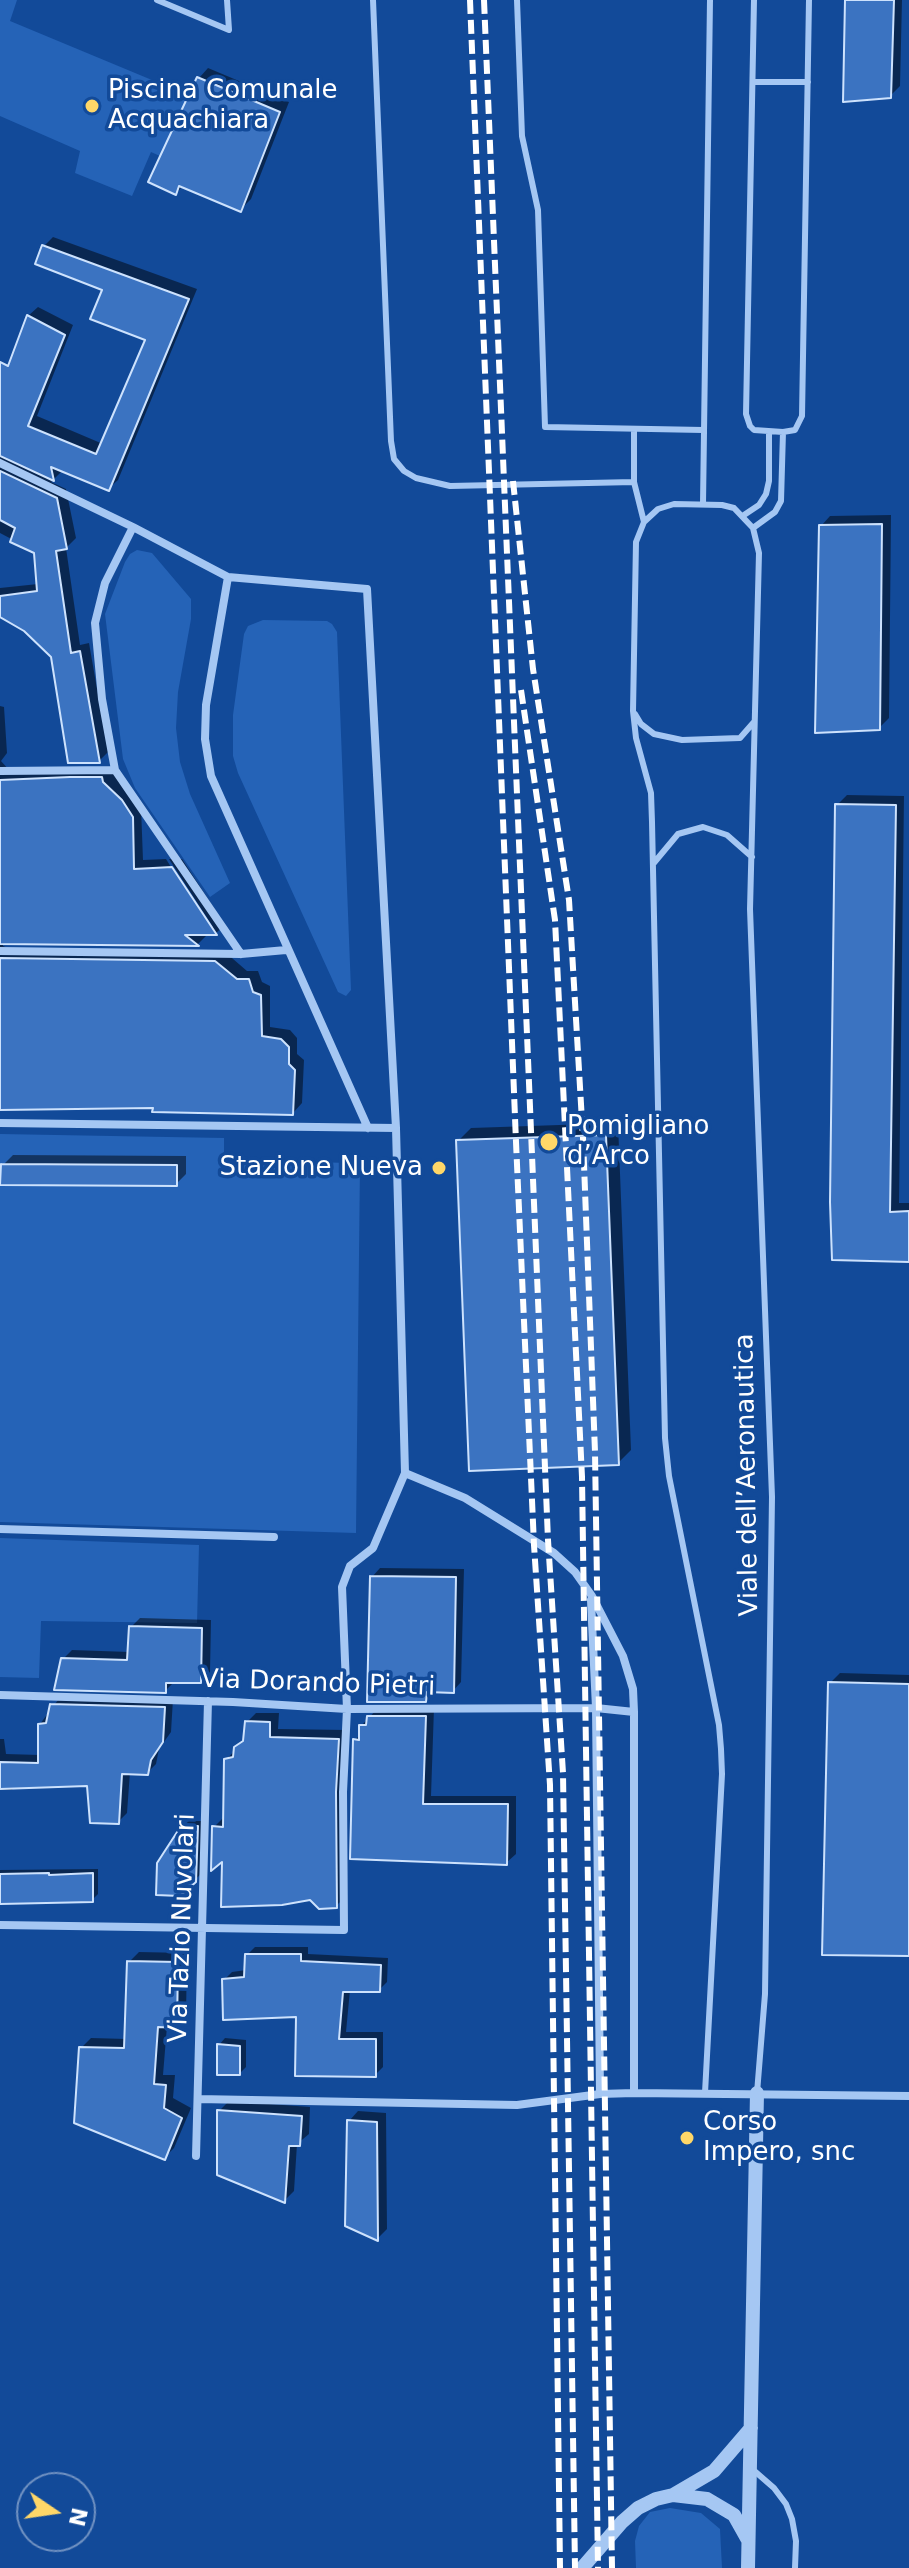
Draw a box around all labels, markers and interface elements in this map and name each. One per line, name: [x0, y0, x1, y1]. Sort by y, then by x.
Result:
place label: Piscina Comunale Acquachiara: [108, 75, 338, 136]
marker: Piscina Comunale Acquachiara: [83, 97, 101, 115]
place label: Pomigliano d’Arco: [567, 1111, 709, 1172]
marker: Pomigliano d’Arco: [538, 1131, 560, 1153]
place label: Stazione Nueva: [220, 1152, 423, 1184]
marker: Stazione Nueva: [430, 1159, 448, 1177]
street label: Viale dell’Aeronautica: [730, 1333, 766, 1617]
street label: Via Dorando Pietri: [200, 1664, 436, 1704]
street label: Via Tazio Nuvolari: [163, 1813, 203, 2043]
place label: Corso Impero, snc: [703, 2107, 855, 2168]
marker: Corso Impero, snc: [678, 2129, 696, 2147]
north arrow: [16, 2472, 96, 2552]
text: N: [64, 2505, 92, 2529]

